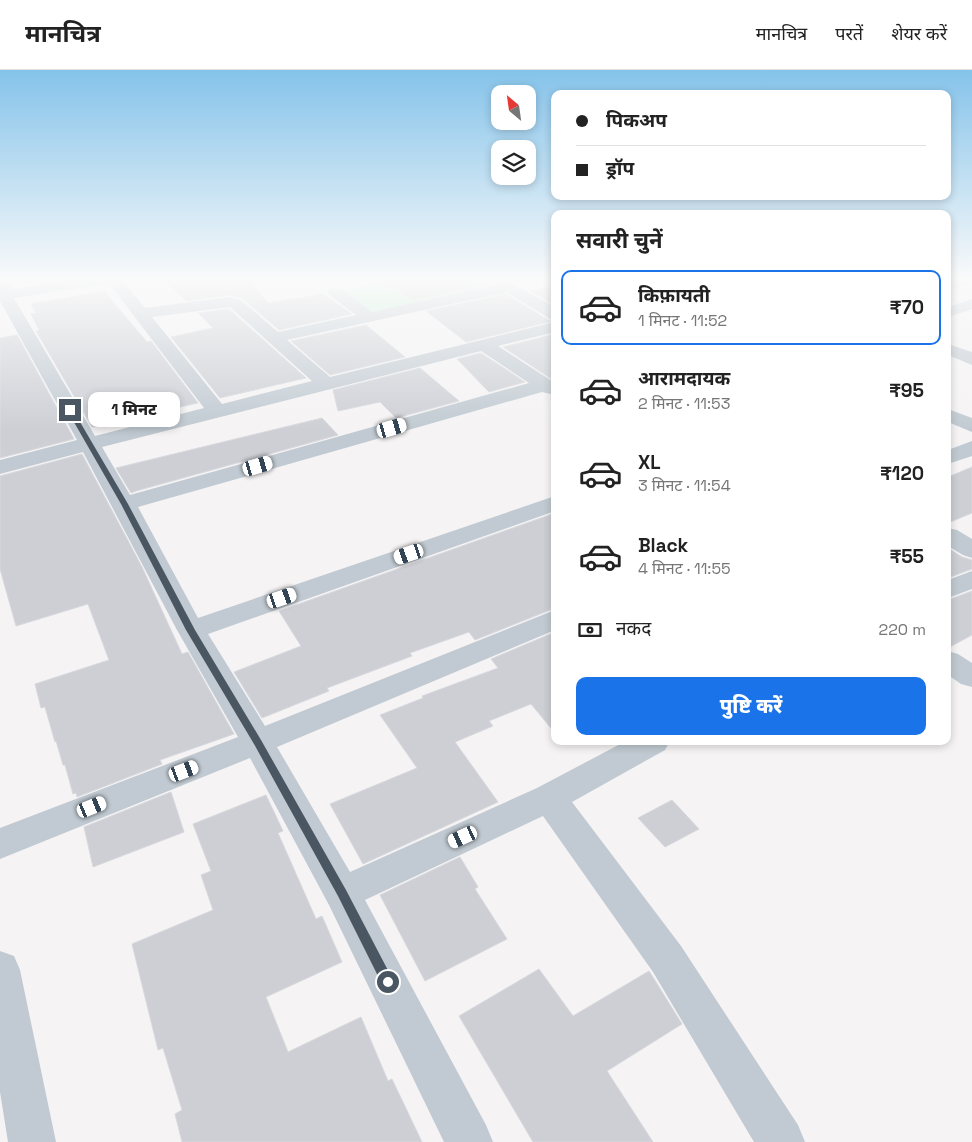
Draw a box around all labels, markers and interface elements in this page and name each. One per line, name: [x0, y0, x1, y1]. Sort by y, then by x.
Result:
text: मानचित्र: [25, 18, 101, 49]
text: मानचित्र: [756, 22, 807, 45]
text: परतें: [835, 22, 863, 45]
text: शेयर करें: [891, 22, 947, 45]
north arrow: [491, 85, 536, 130]
map controls: [491, 85, 536, 185]
text: पिकअप: [606, 108, 667, 133]
button: layers: [491, 140, 536, 185]
text: ड्रॉप: [606, 156, 634, 181]
text: सवारी चुनें: [576, 226, 663, 254]
text: किफ़ायती: [638, 283, 710, 308]
icon: car: [578, 285, 623, 330]
text: ₹70: [889, 295, 924, 320]
text: 1 मिनट · 11:52: [638, 310, 727, 331]
text: आरामदायक: [638, 366, 730, 391]
icon: car: [578, 368, 623, 413]
text: ₹95: [889, 378, 924, 403]
callout: 1 मिनट: [88, 392, 180, 428]
text: 2 मिनट · 11:53: [638, 393, 730, 414]
route end: [59, 399, 81, 421]
text: 1 मिनट: [111, 399, 157, 420]
car: [375, 417, 408, 439]
text: XL: [638, 450, 661, 475]
icon: car: [578, 451, 623, 496]
car: [241, 455, 274, 477]
text: ₹120: [880, 461, 924, 486]
text: 3 मिनट · 11:54: [638, 475, 731, 496]
text: Black: [638, 533, 688, 558]
icon: car: [578, 534, 623, 579]
car: [392, 542, 425, 566]
text: ₹55: [889, 544, 924, 569]
text: 4 मिनट · 11:55: [638, 558, 731, 579]
car: [265, 586, 298, 610]
icon: cash: [576, 616, 604, 644]
text: नकद: [616, 616, 651, 641]
text: 220 m: [879, 619, 926, 640]
button: पुष्टि करें: [576, 677, 926, 735]
car: [167, 759, 200, 783]
car: [75, 794, 108, 820]
car: [446, 824, 479, 850]
route start: [377, 971, 399, 993]

